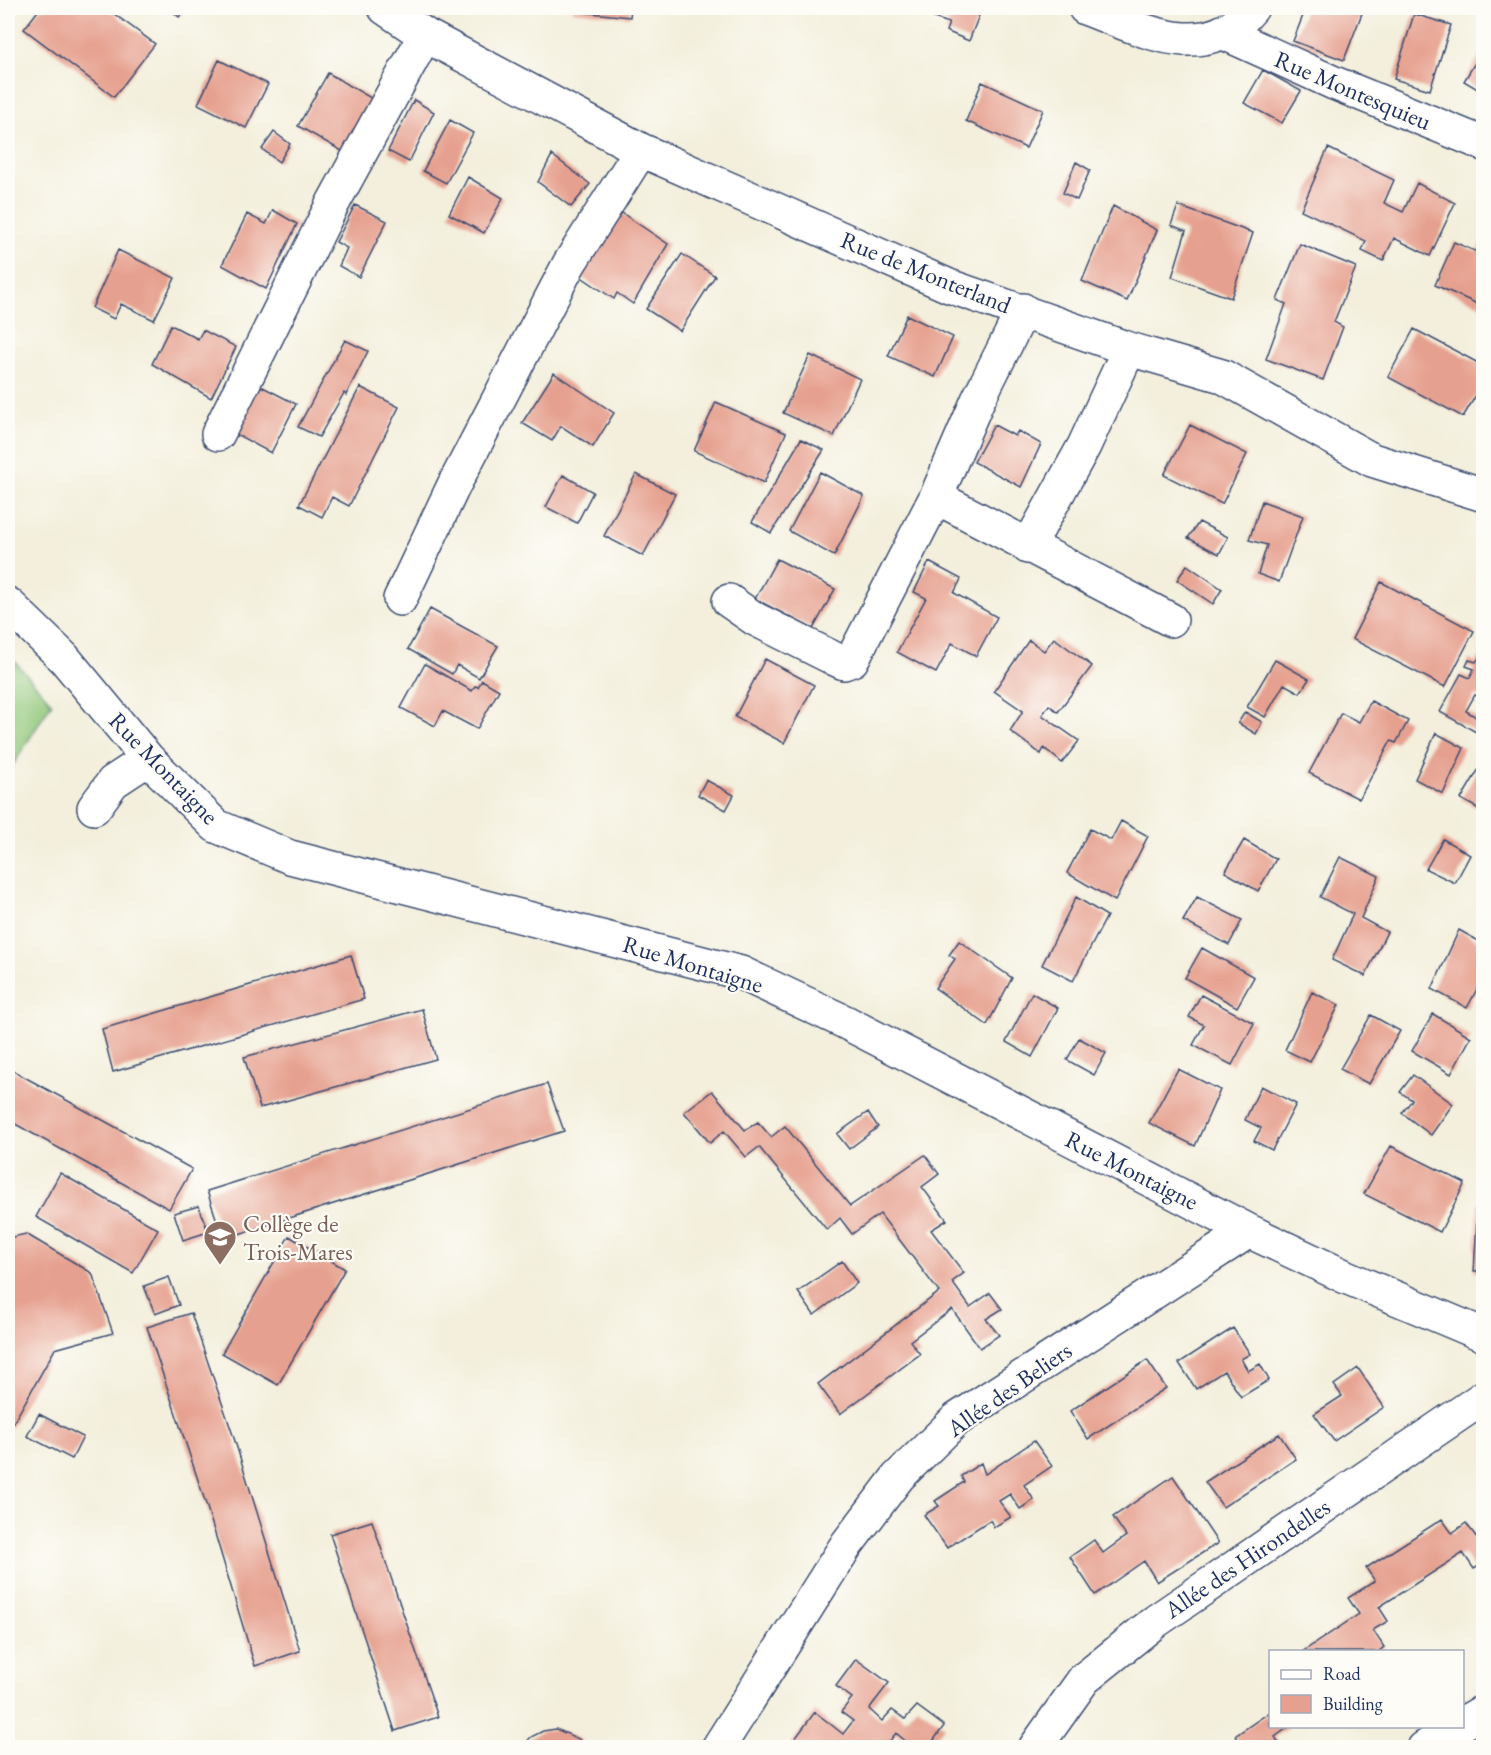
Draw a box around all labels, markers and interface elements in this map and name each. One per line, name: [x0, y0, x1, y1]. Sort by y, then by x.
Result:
street label: Rue Montesquieu: [1270, 43, 1436, 137]
street label: Rue de Monterland: [836, 224, 1017, 321]
street label: Rue Montaigne: [102, 705, 226, 831]
street label: Rue Montaigne: [619, 928, 767, 1000]
street label: Rue Montaigne: [1060, 1123, 1204, 1217]
place label: Collège de Trois-Mares: [243, 1208, 353, 1267]
school or university icon: Collège de Trois-Mares: [202, 1219, 238, 1266]
street label: Allée des Beliers: [940, 1335, 1078, 1444]
street label: Allée des Hirondelles: [1157, 1491, 1336, 1626]
legend: [1269, 1650, 1464, 1728]
text: Road: [1323, 1662, 1362, 1685]
text: Building: [1323, 1692, 1383, 1715]

